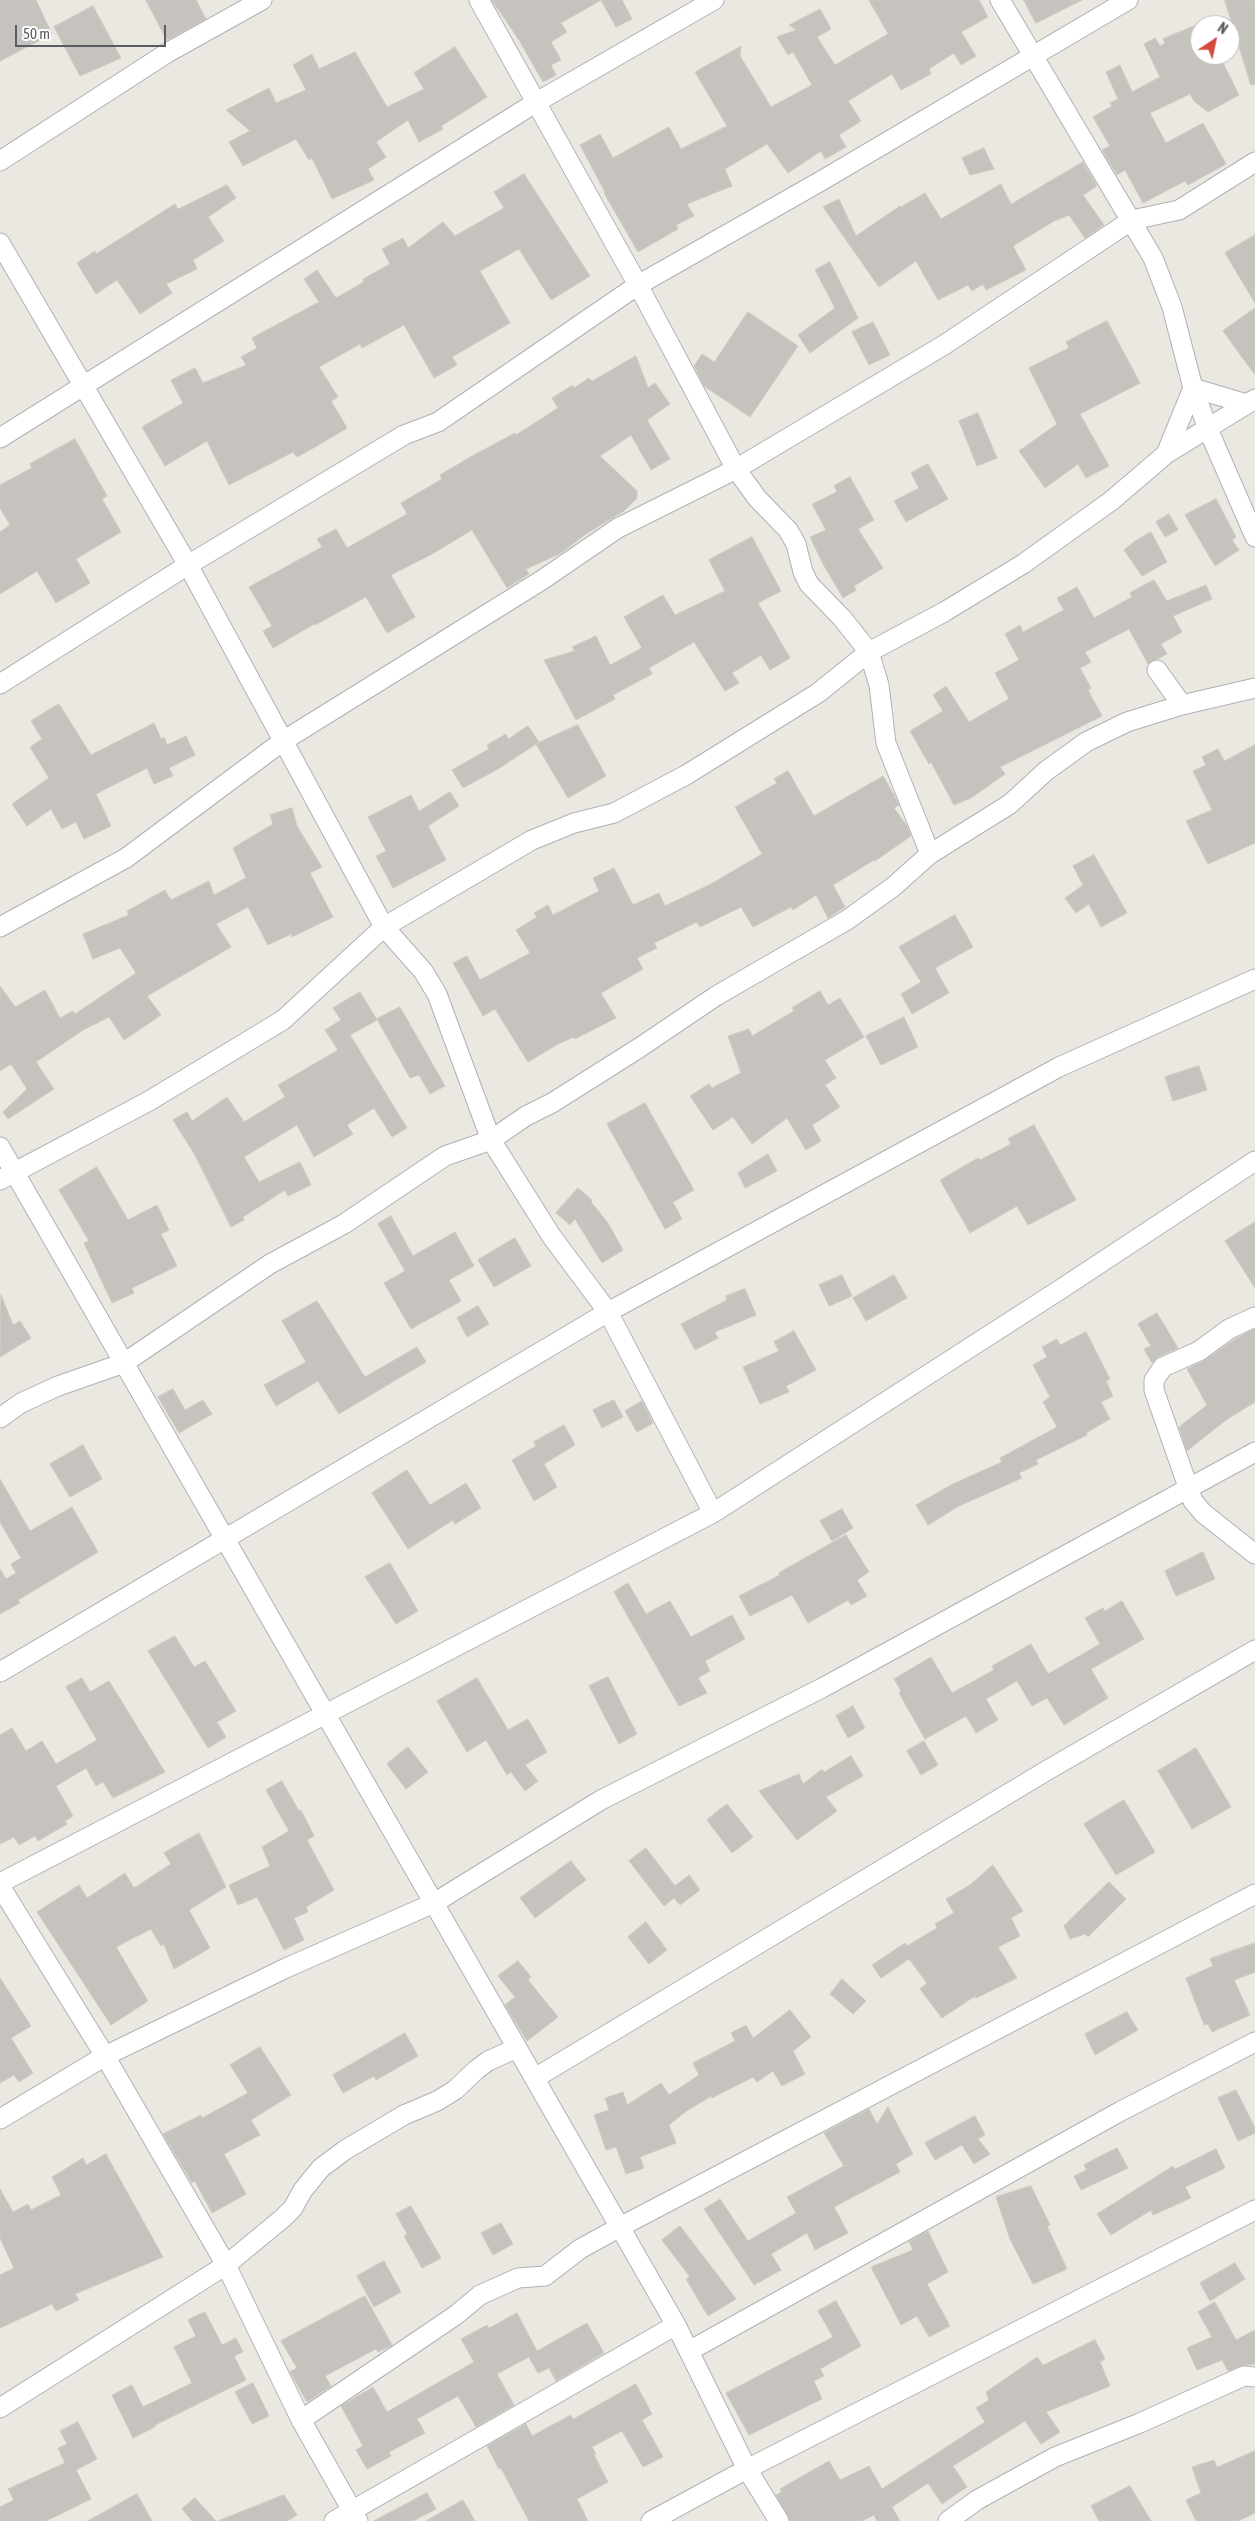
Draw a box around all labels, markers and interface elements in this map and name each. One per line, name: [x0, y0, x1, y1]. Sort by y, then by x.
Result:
scale bar: [18, 15, 169, 47]
north arrow: [1190, 15, 1240, 65]
text: N: [1215, 19, 1231, 37]
text: 50 m: [23, 25, 50, 42]

